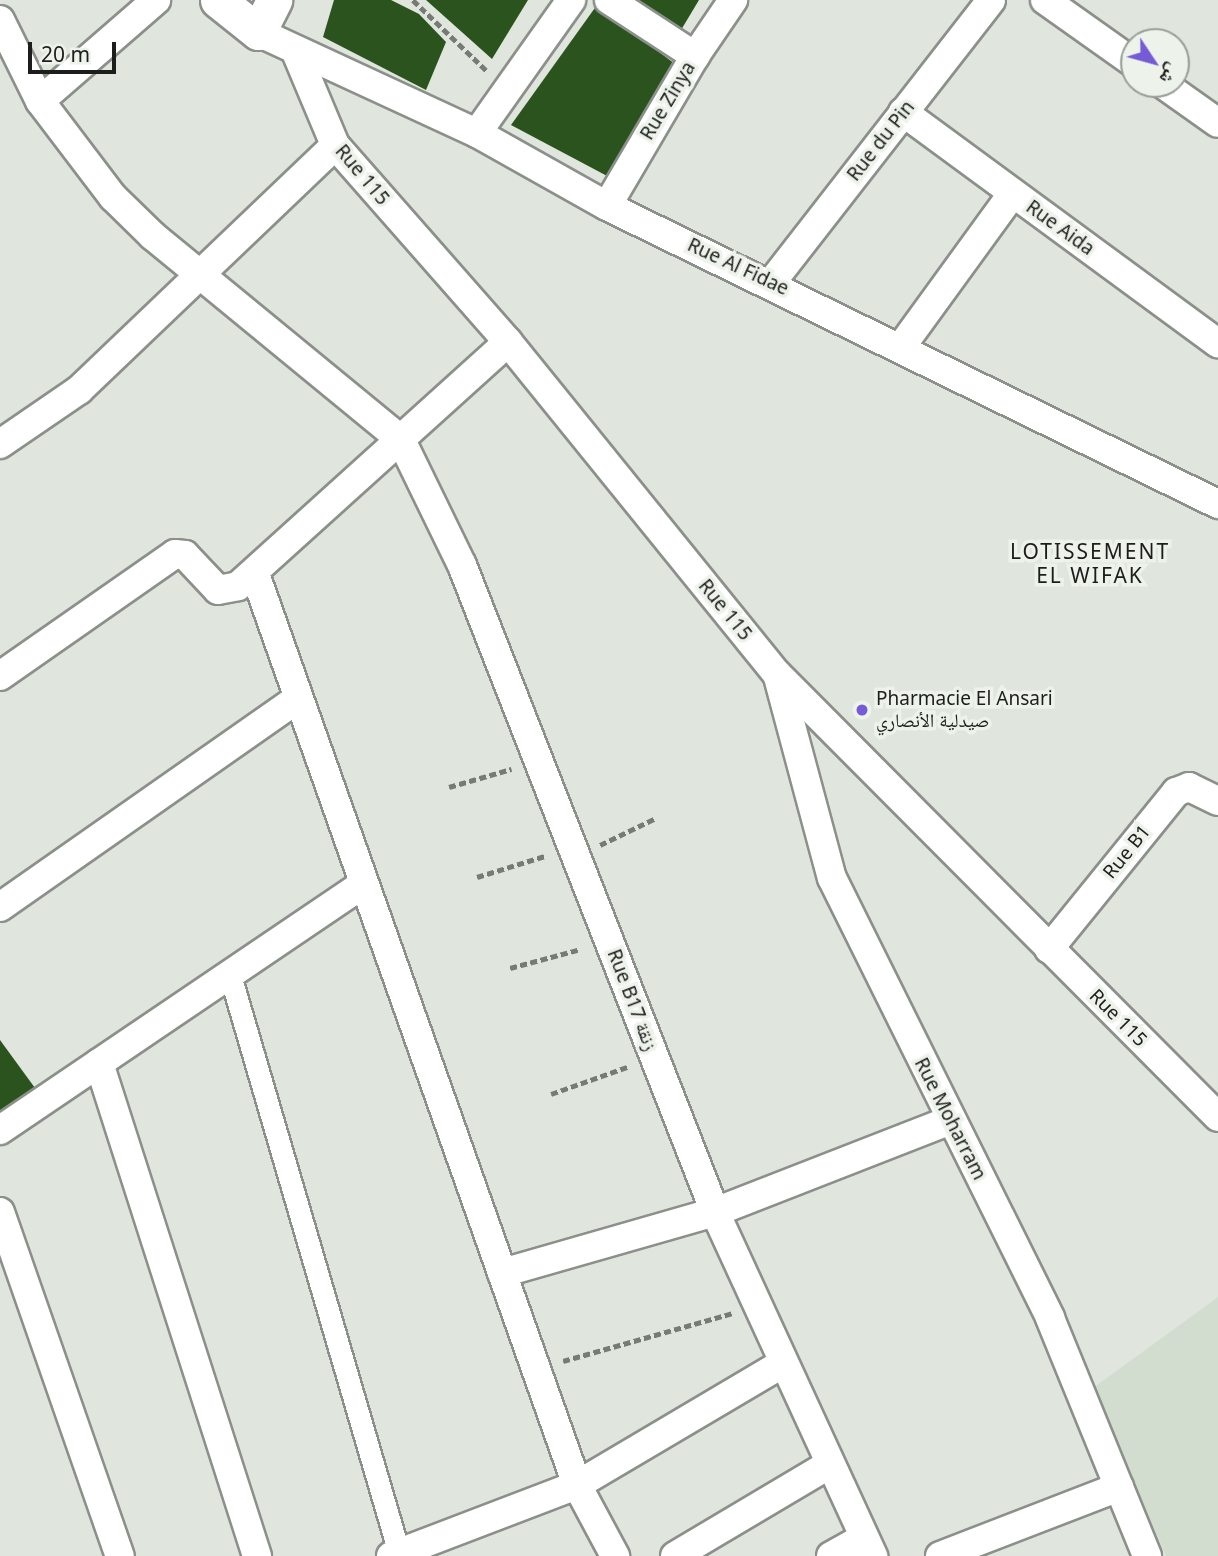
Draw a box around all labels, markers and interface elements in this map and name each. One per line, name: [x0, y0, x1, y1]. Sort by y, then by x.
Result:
scale bar: [32, 28, 119, 72]
north arrow: [1120, 28, 1190, 98]
text: 20 m: [41, 40, 90, 68]
street label: Rue Zinya: [636, 58, 700, 144]
text: ش: [1154, 58, 1187, 90]
street label: Rue du Pin: [843, 96, 919, 186]
street label: Rue 115: [330, 140, 394, 210]
street label: Rue Aida: [1022, 196, 1098, 260]
street label: Rue Al Fidae: [684, 234, 792, 300]
district label: LOTISSEMENT EL WIFAK: [1011, 538, 1169, 588]
street label: Rue 115: [694, 575, 756, 645]
place label: Pharmacie El Ansari صيدلية الأنصاري: [876, 688, 1053, 732]
marker: Pharmacie El Ansari صيدلية الأنصاري: [854, 702, 870, 718]
street label: Rue B1: [1098, 821, 1156, 883]
street label: Rue B17 زنقة: [602, 946, 662, 1054]
street label: Rue 115: [1085, 985, 1151, 1051]
street label: Rue Moharram: [909, 1054, 991, 1184]

